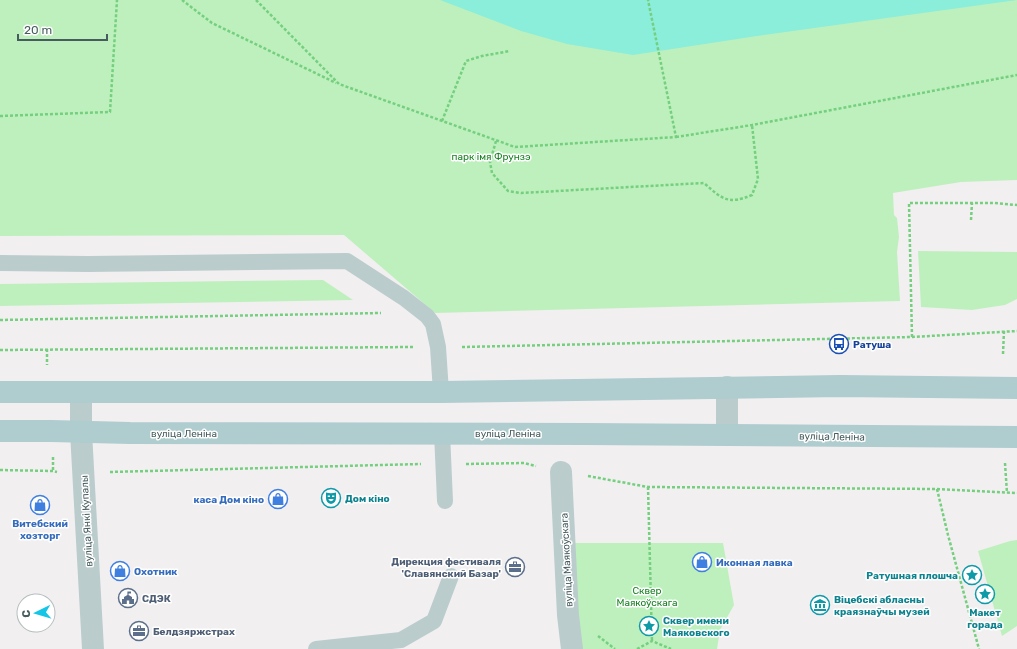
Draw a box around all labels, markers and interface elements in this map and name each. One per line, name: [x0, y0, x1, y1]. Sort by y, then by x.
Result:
scale bar: [18, 16, 107, 42]
text: 20 m: [24, 23, 52, 37]
park label: парк імя Фрунзэ: [452, 151, 531, 163]
bus stop icon: Ратуша: [828, 333, 850, 355]
place label: Ратуша: [853, 339, 891, 351]
street label: вуліца Леніна: [151, 428, 217, 440]
street label: вуліца Леніна: [475, 428, 541, 440]
street label: вуліца Леніна: [799, 430, 865, 444]
street label: вуліца Янкі Купалы: [79, 475, 95, 567]
theatre icon: Дом кіно: [320, 487, 342, 509]
shop icon: каса Дом кіно: [267, 488, 289, 510]
place label: Дом кіно: [345, 493, 390, 505]
shop icon: Витебский хозторг: [29, 494, 51, 516]
place label: каса Дом кіно: [193, 494, 264, 506]
street label: вуліца Маякоўскага: [559, 513, 575, 607]
place label: Витебский хозторг: [12, 518, 68, 542]
shop icon: Иконная лавка: [691, 551, 713, 573]
place label: Дирекция фестиваля 'Славянский Базар': [391, 556, 502, 580]
office icon: Дирекция фестиваля 'Славянский Базар': [504, 556, 526, 578]
place label: Иконная лавка: [716, 557, 793, 569]
shop icon: Охотник: [109, 560, 131, 582]
place icon: Ратушная плошча: [961, 564, 983, 586]
place label: Охотник: [134, 566, 177, 578]
place label: Ратушная плошча: [866, 570, 958, 582]
place icon: Макет горада: [974, 583, 996, 605]
park label: Сквер Маякоўскага: [616, 585, 678, 609]
public building icon: СДЭК: [117, 587, 139, 609]
north arrow: [16, 593, 56, 633]
place label: СДЭК: [142, 593, 171, 605]
museum icon: Віцебскі абласны краязнаўчы музей: [809, 594, 831, 616]
place label: Віцебскі абласны краязнаўчы музей: [834, 594, 930, 618]
place label: Макет горада: [967, 607, 1003, 631]
text: С: [20, 609, 33, 618]
place icon: Сквер имени Маяковского: [638, 615, 660, 637]
place label: Сквер имени Маяковского: [663, 615, 730, 639]
office icon: Белдзяржстрах: [128, 620, 150, 642]
place label: Белдзяржстрах: [153, 626, 235, 638]

